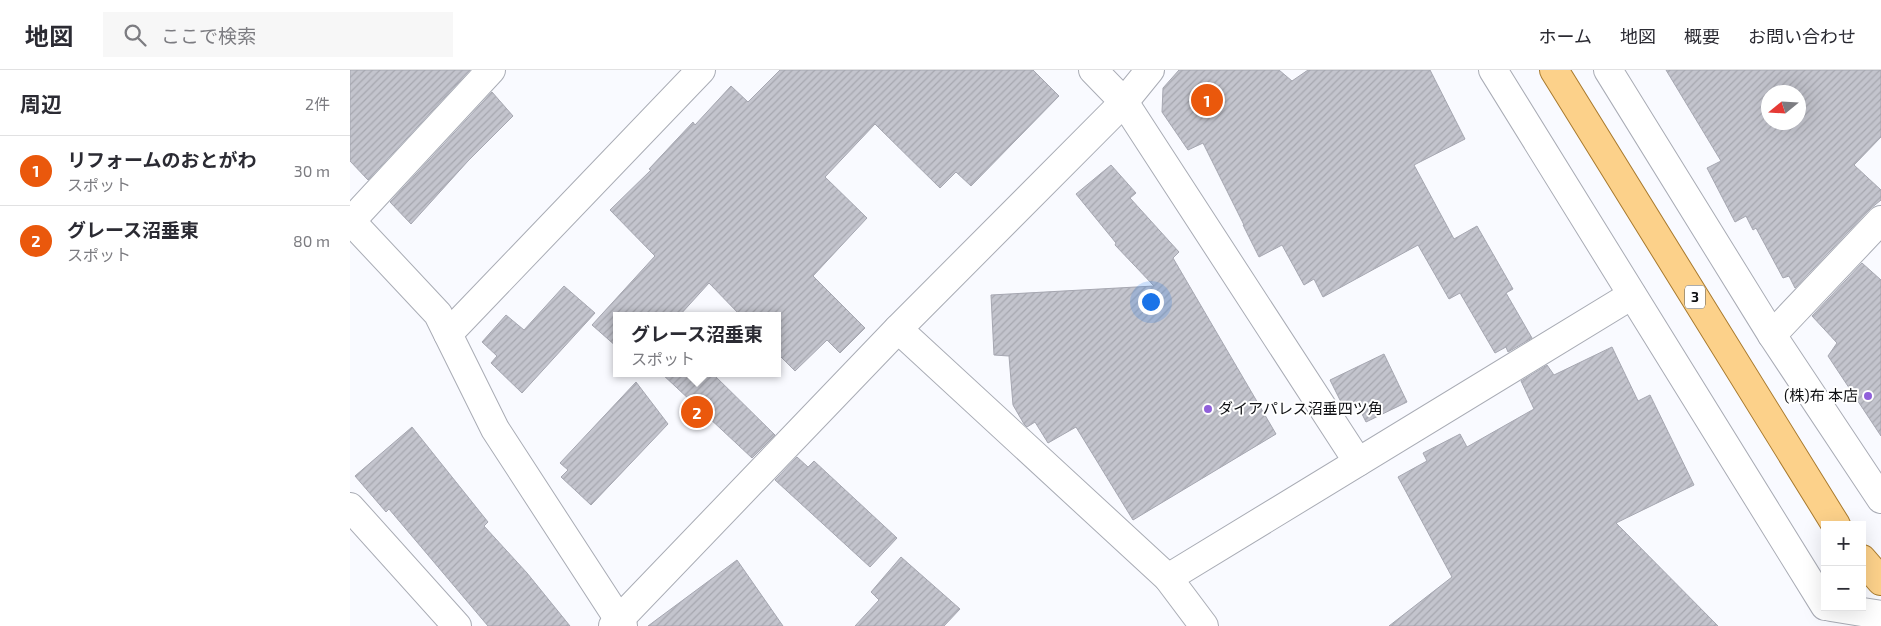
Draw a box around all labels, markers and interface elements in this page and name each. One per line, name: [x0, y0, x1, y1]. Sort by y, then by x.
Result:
search box: [103, 12, 453, 57]
text: 地図: [25, 21, 73, 50]
icon: search: [121, 21, 149, 49]
text: ここで検索: [161, 24, 256, 47]
text: ホーム: [1539, 25, 1592, 47]
text: 地図: [1620, 25, 1656, 47]
text: 概要: [1684, 25, 1720, 47]
text: お問い合わせ: [1748, 25, 1856, 47]
pin: 1: [1191, 81, 1223, 119]
north arrow: [1761, 85, 1806, 130]
text: 周辺: [20, 91, 62, 116]
text: 2件: [305, 94, 330, 113]
text: リフォームのおとがわ: [67, 148, 256, 171]
text: 1: [33, 161, 39, 180]
text: 30 m: [294, 161, 330, 180]
text: スポット: [67, 175, 131, 194]
text: グレース沼垂東: [67, 218, 199, 241]
text: 2: [31, 231, 41, 250]
text: 80 m: [293, 231, 330, 250]
text: スポット: [67, 245, 131, 264]
road number: 3: [1685, 286, 1705, 308]
your location: [1138, 289, 1164, 315]
popup: [613, 312, 781, 377]
text: グレース沼垂東: [631, 322, 763, 345]
text: スポット: [631, 349, 695, 368]
place label: (株)布 本店: [1784, 386, 1858, 404]
marker: (株)布 本店: [1862, 390, 1874, 402]
pin: 2: [681, 393, 713, 431]
place label: ダイアパレス沼垂四ツ角: [1218, 399, 1383, 417]
marker: ダイアパレス沼垂四ツ角: [1202, 403, 1214, 415]
map controls: [1821, 521, 1866, 611]
button: +: [1821, 521, 1866, 566]
button: −: [1821, 566, 1866, 611]

